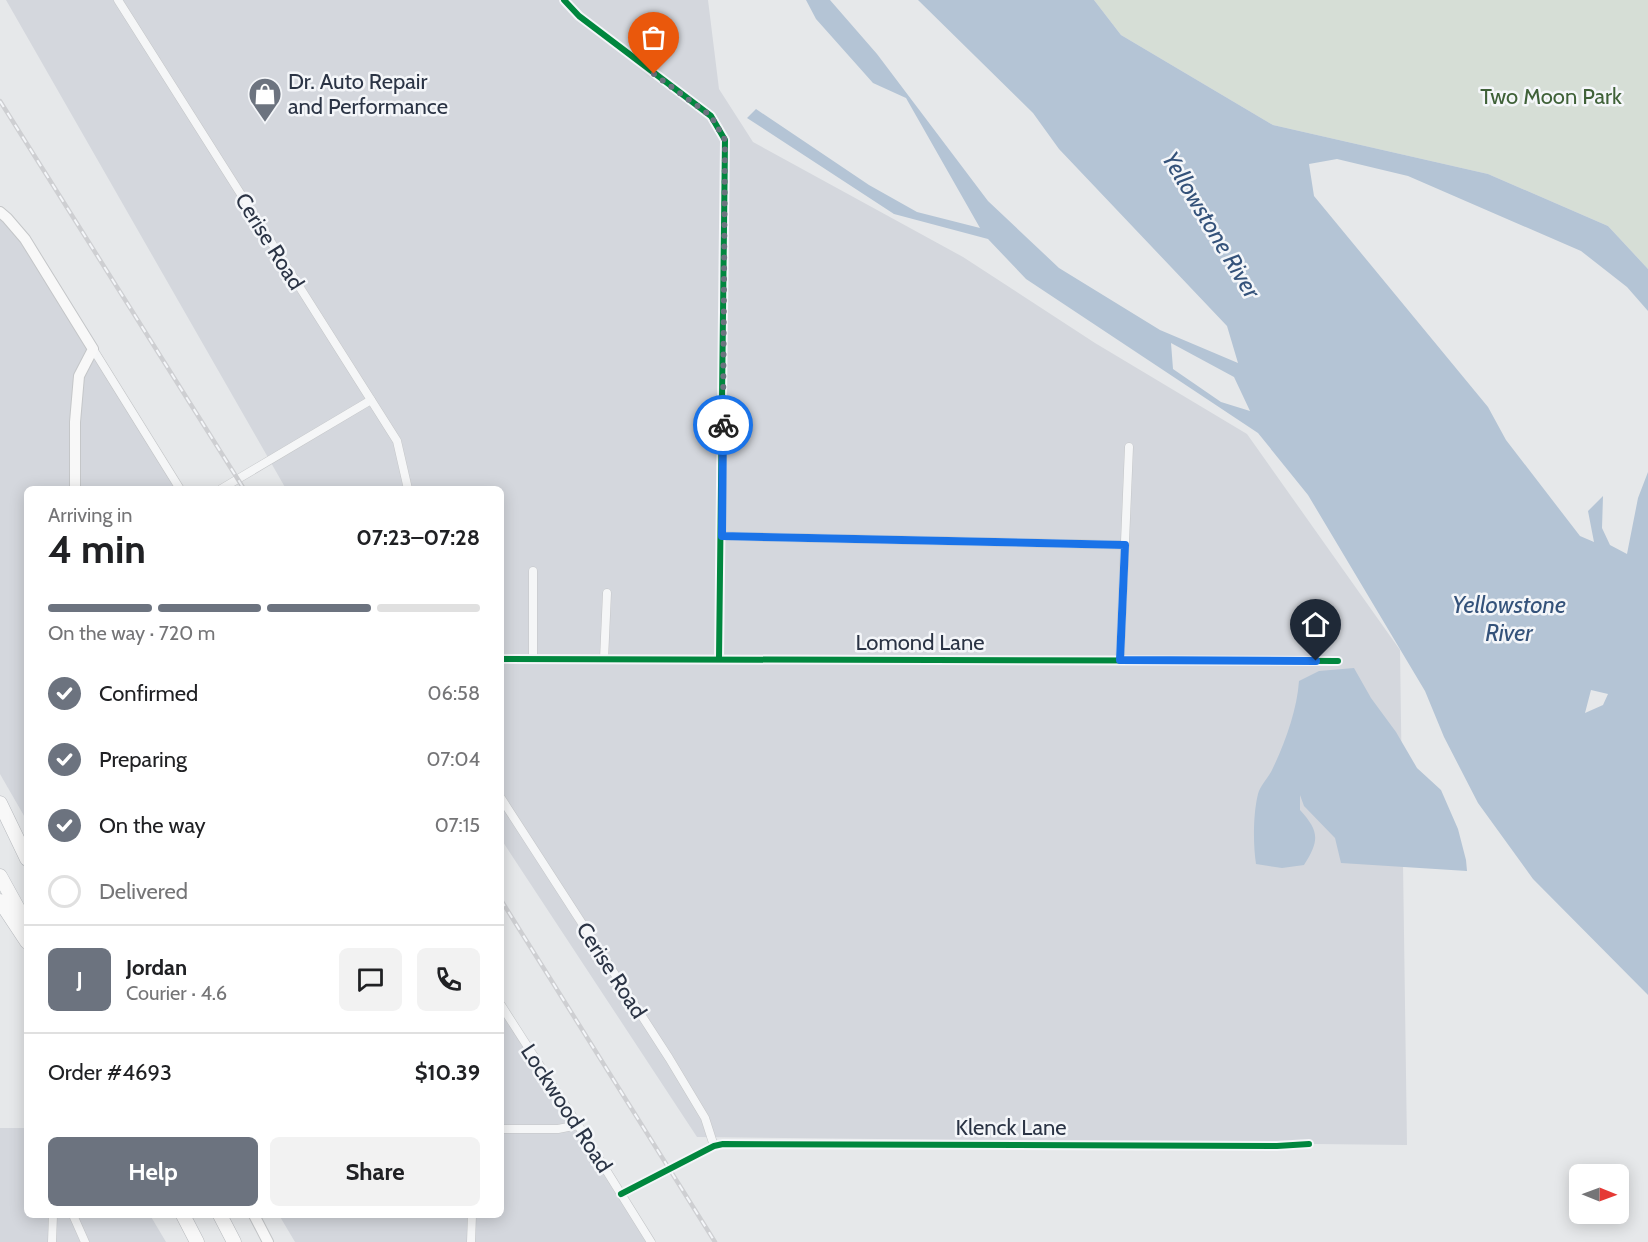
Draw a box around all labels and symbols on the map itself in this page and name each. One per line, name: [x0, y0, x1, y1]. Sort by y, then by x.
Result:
pin: [628, 12, 679, 74]
place label: Dr. Auto Repair and Performance: [288, 68, 448, 120]
shop icon: Dr. Auto Repair and Performance: [247, 76, 283, 123]
park label: Two Moon Park: [1480, 83, 1622, 110]
water label: Yellowstone River: [1156, 146, 1267, 305]
street label: Cerise Road: [229, 188, 310, 295]
courier: [693, 395, 753, 455]
water label: Yellowstone River: [1452, 590, 1566, 647]
pin: [1290, 599, 1341, 661]
street label: Lomond Lane: [856, 629, 984, 656]
street label: Cerise Road: [571, 917, 653, 1023]
street label: Lockwood Road: [515, 1039, 618, 1178]
street label: Klenck Lane: [955, 1114, 1067, 1141]
north arrow: [1569, 1164, 1629, 1224]

